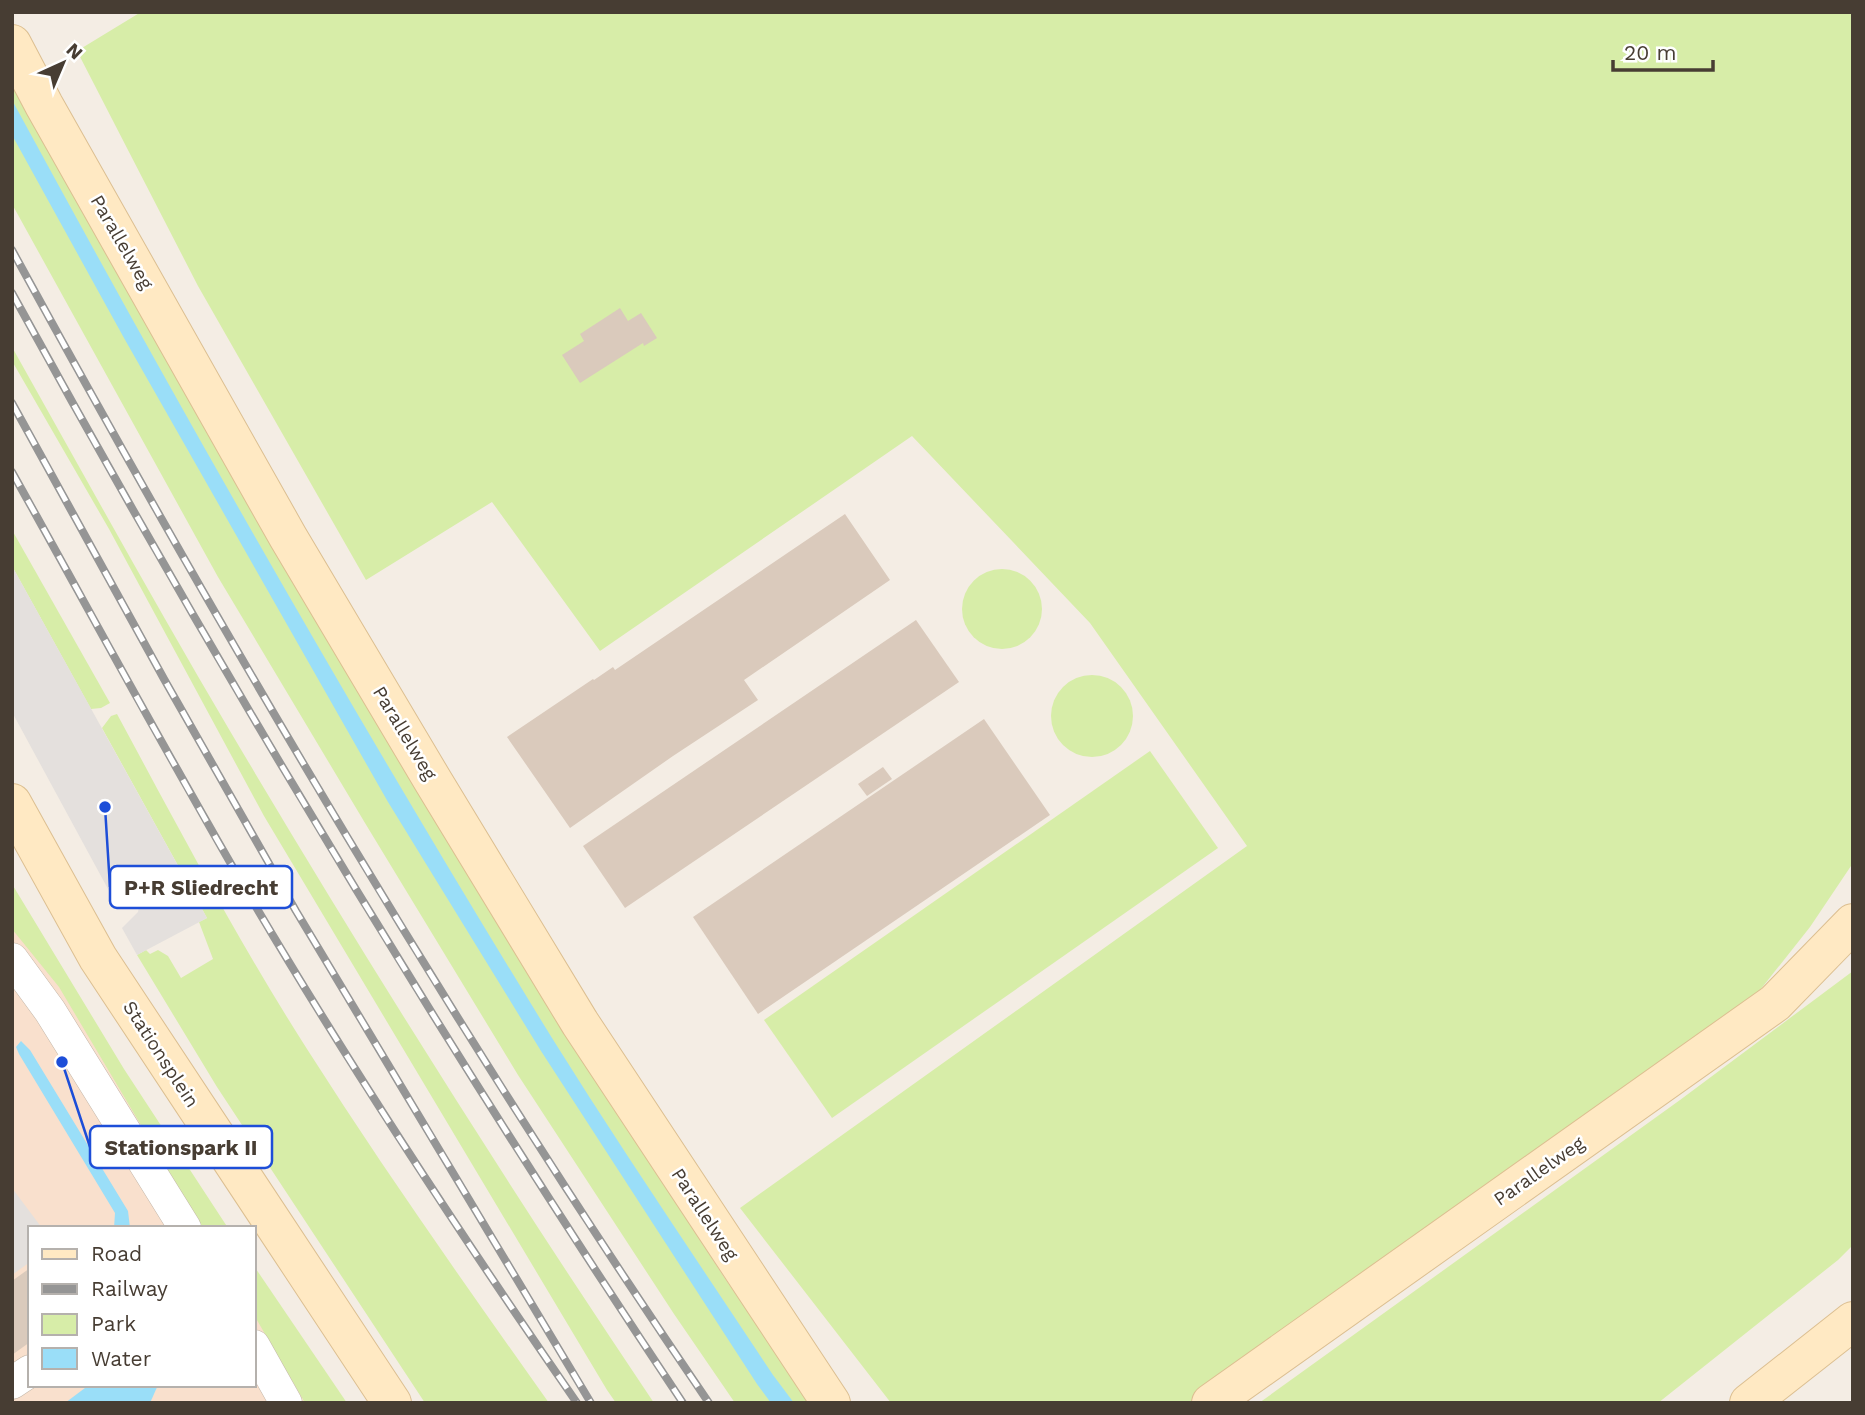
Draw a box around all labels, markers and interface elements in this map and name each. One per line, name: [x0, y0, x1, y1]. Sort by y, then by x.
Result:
north arrow: [28, 28, 98, 98]
scale bar: [1613, 28, 1713, 72]
text: N: [61, 38, 88, 64]
text: 20 m: [1624, 40, 1676, 65]
street label: Parallelweg: [86, 191, 159, 294]
street label: Parallelweg: [368, 682, 442, 785]
callout: P+R Sliedrecht: [110, 866, 292, 908]
text: P+R Sliedrecht: [124, 875, 278, 900]
street label: Stationsplein: [118, 996, 204, 1112]
callout: Stationspark II: [90, 1126, 272, 1168]
street label: Parallelweg: [1489, 1131, 1589, 1211]
text: Stationspark II: [104, 1135, 258, 1160]
street label: Parallelweg: [667, 1164, 744, 1265]
legend: [28, 1226, 256, 1387]
text: Road: [91, 1241, 142, 1266]
text: Railway: [91, 1276, 168, 1301]
text: Park: [91, 1311, 136, 1336]
text: Water: [91, 1346, 152, 1371]

